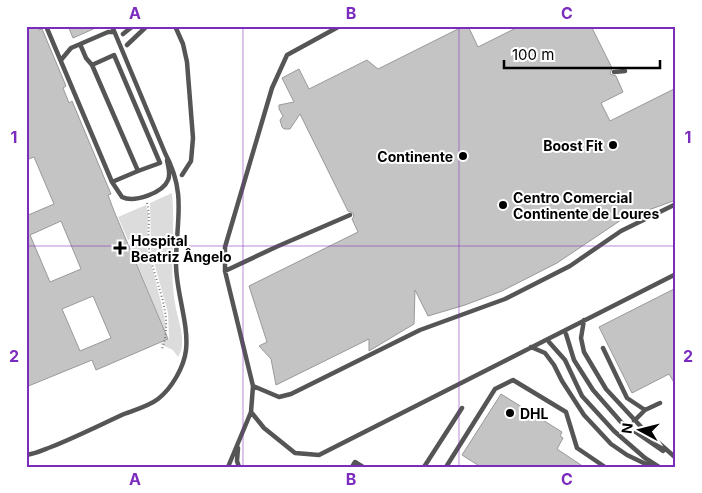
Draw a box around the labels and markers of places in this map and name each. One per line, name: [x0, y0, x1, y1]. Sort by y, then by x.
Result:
place label: Boost Fit: [543, 137, 603, 154]
marker: Boost Fit: [607, 139, 619, 151]
place label: Continente: [377, 148, 453, 165]
marker: Continente: [457, 150, 469, 162]
place label: Centro Comercial Continente de Loures: [513, 189, 659, 222]
marker: Centro Comercial Continente de Loures: [497, 199, 509, 211]
place label: Hospital Beatriz Ângelo: [131, 232, 232, 265]
marker: Hospital Beatriz Ângelo: [113, 241, 127, 255]
place label: DHL: [520, 405, 549, 422]
marker: DHL: [504, 407, 516, 419]

